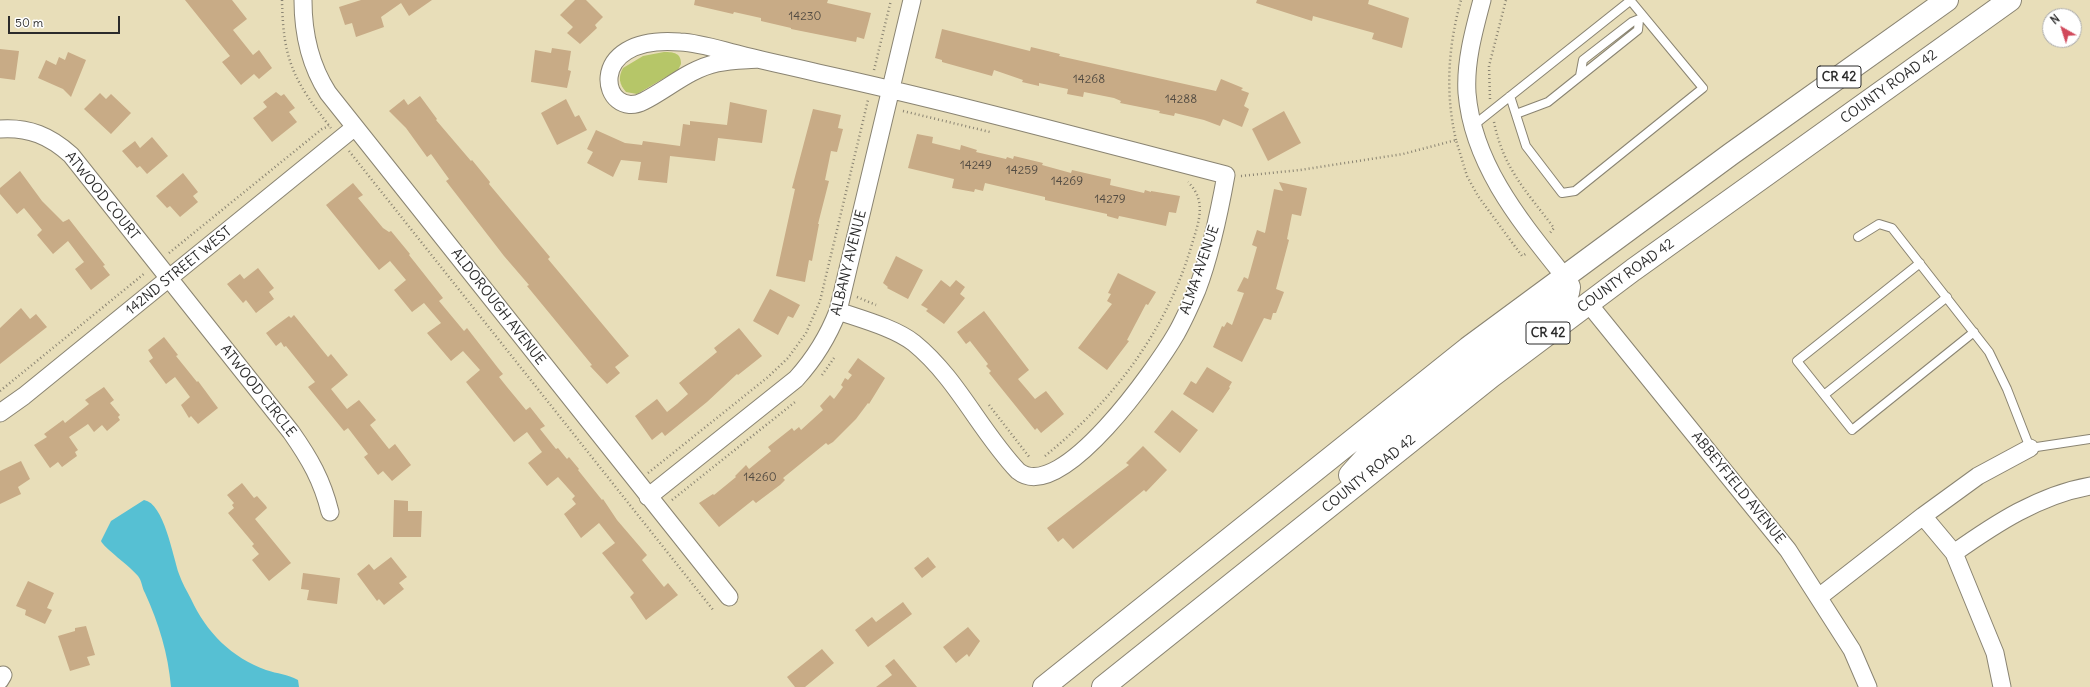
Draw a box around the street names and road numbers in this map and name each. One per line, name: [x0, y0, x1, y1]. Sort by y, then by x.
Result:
street label: COUNTY ROAD 42: [1838, 46, 1940, 128]
road number: CR 42: [1817, 66, 1861, 88]
street label: ATWOOD COURT: [61, 149, 143, 243]
street label: ALBANY AVENUE: [828, 208, 870, 318]
street label: 142ND STREET WEST: [123, 223, 235, 319]
street label: ALMA AVENUE: [1177, 223, 1223, 317]
street label: COUNTY ROAD 42: [1575, 235, 1677, 317]
street label: ALDOROUGH AVENUE: [447, 245, 549, 369]
road number: CR 42: [1526, 322, 1570, 344]
street label: ATWOOD CIRCLE: [217, 341, 299, 441]
street label: ABBEYFIELD AVENUE: [1688, 429, 1788, 547]
street label: COUNTY ROAD 42: [1319, 431, 1419, 517]

